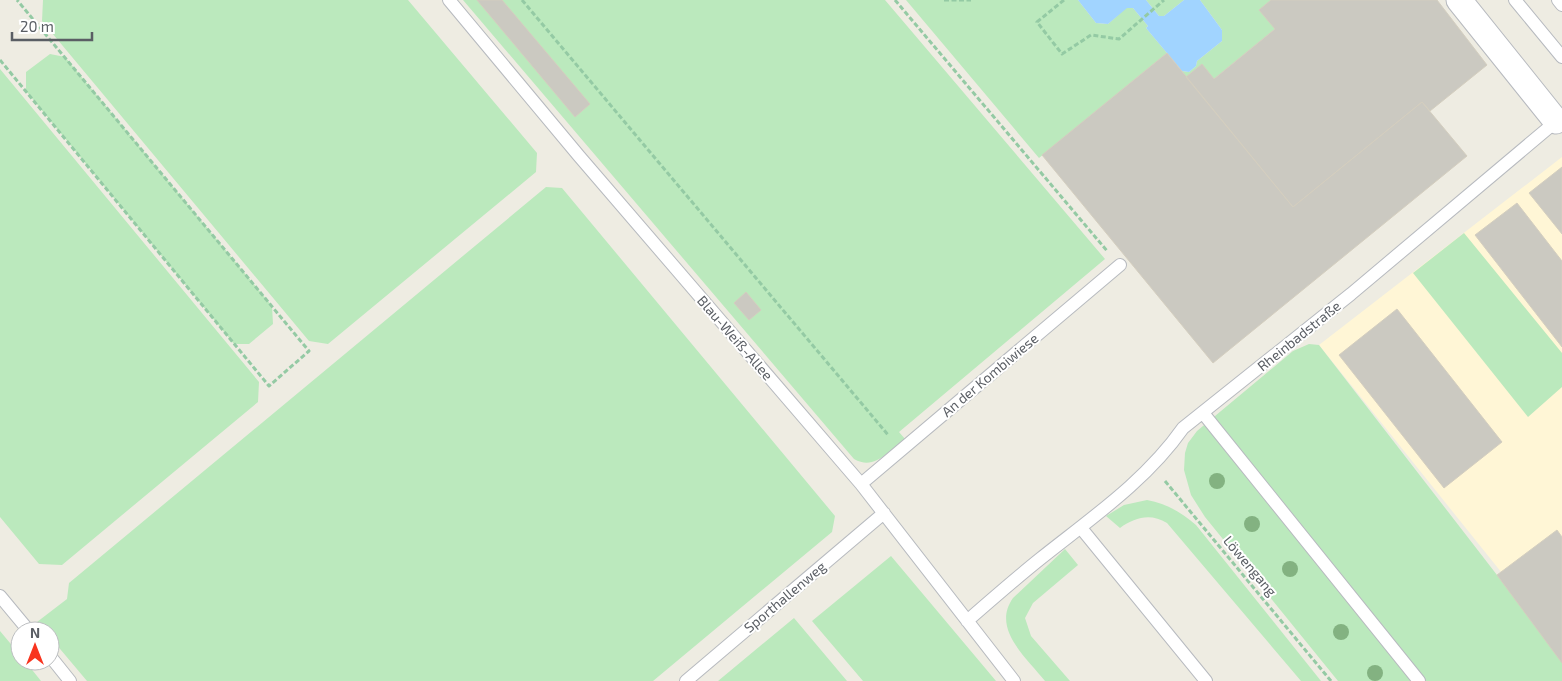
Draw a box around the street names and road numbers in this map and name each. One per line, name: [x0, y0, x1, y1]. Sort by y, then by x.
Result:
street label: Blau-Weiß-Allee: [694, 292, 777, 383]
street label: Rheinbadstraße: [1254, 297, 1344, 374]
street label: An der Kombiwiese: [938, 329, 1041, 420]
street label: Löwengang: [1220, 532, 1281, 599]
street label: Sporthallenweg: [740, 557, 829, 636]

